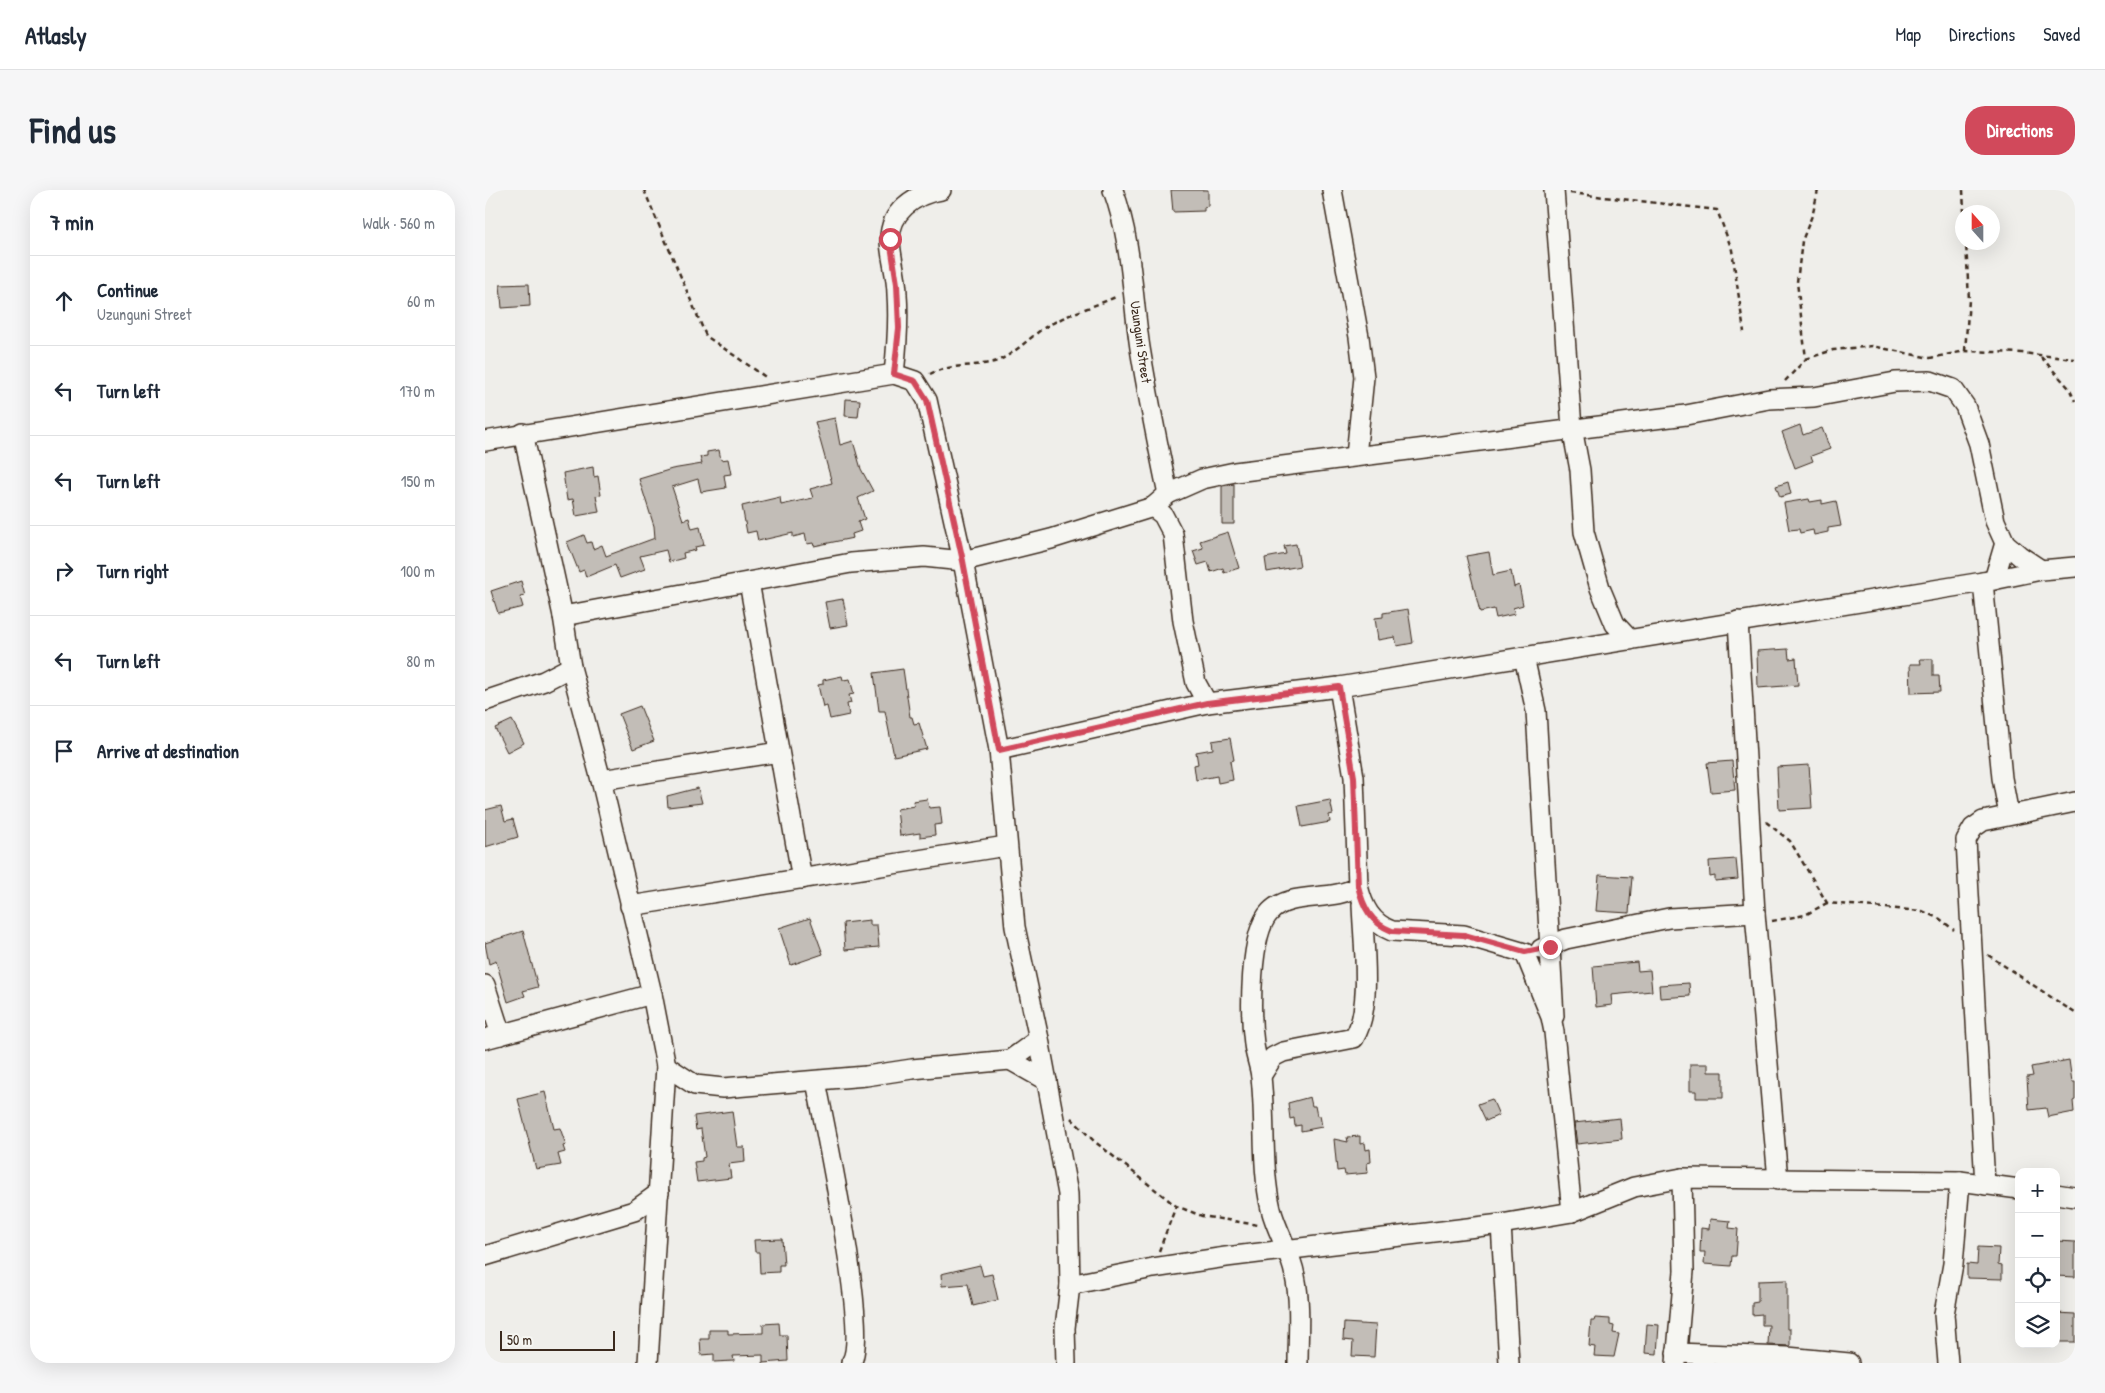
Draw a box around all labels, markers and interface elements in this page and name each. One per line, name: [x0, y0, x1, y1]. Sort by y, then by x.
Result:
text: Atlasly: [25, 19, 87, 51]
text: Map: [1896, 22, 1921, 47]
text: Directions: [1949, 22, 2015, 47]
text: Saved: [2043, 22, 2080, 47]
button: Directions: [1965, 106, 2075, 155]
text: Find us: [30, 107, 116, 154]
north arrow: [1955, 205, 2000, 250]
text: 7 min: [50, 208, 94, 237]
text: Walk · 560 m: [363, 212, 435, 234]
route start: [879, 228, 902, 251]
text: Continue: [97, 277, 158, 303]
icon: ahead: [50, 287, 78, 315]
text: 60 m: [407, 290, 435, 312]
street label: Uzunguni Street: [1125, 300, 1157, 385]
text: Uzunguni Street: [97, 303, 192, 325]
icon: left: [50, 377, 78, 405]
text: Turn left: [97, 378, 160, 404]
text: 170 m: [400, 380, 435, 402]
icon: left: [50, 467, 78, 495]
text: Turn left: [97, 468, 160, 494]
text: 150 m: [401, 470, 435, 492]
icon: right: [50, 557, 78, 585]
text: Turn right: [97, 558, 168, 584]
text: 100 m: [400, 560, 435, 582]
icon: left: [50, 647, 78, 675]
text: Turn left: [97, 648, 160, 674]
text: 80 m: [406, 650, 435, 672]
icon: arrive: [50, 737, 78, 765]
text: Arrive at destination: [97, 738, 239, 764]
route end: [1539, 936, 1562, 959]
map controls: [2015, 1168, 2060, 1348]
button: +: [2015, 1168, 2060, 1213]
button: −: [2015, 1213, 2060, 1258]
button: locate: [2015, 1258, 2060, 1303]
button: layers: [2015, 1303, 2060, 1348]
scale bar: [500, 1328, 615, 1351]
text: 50 m: [507, 1330, 532, 1349]

